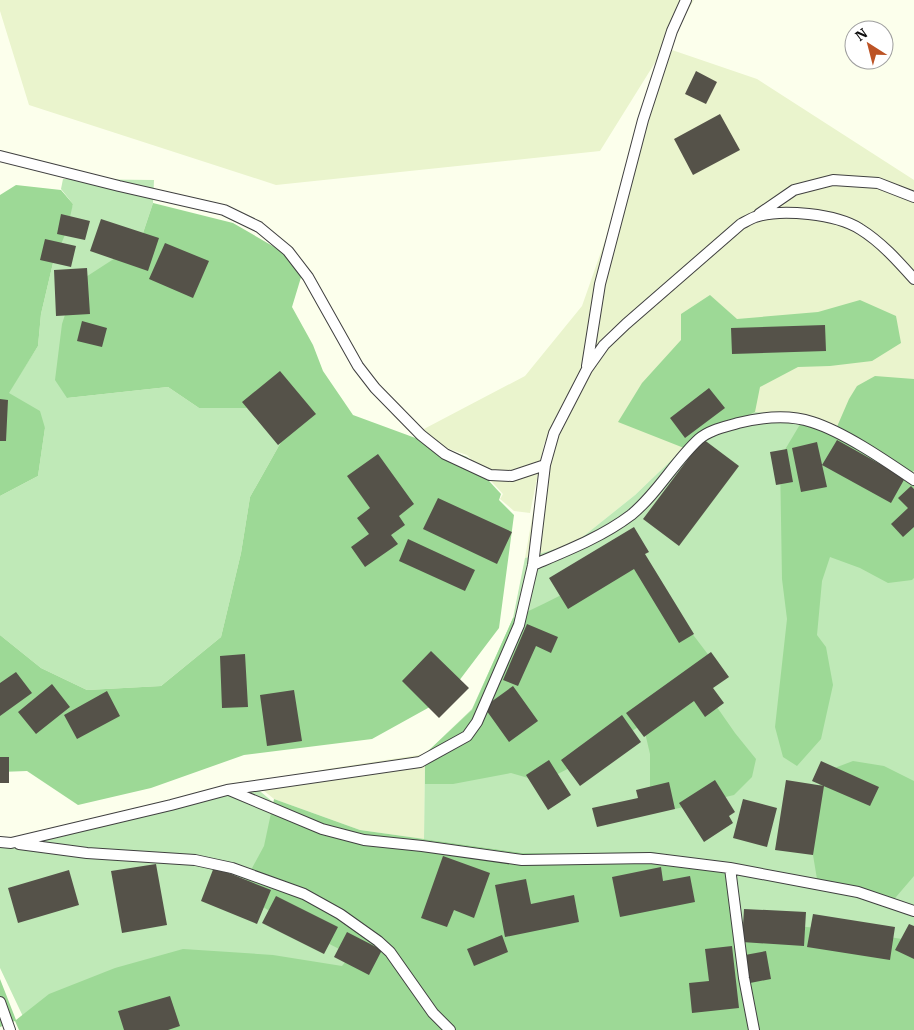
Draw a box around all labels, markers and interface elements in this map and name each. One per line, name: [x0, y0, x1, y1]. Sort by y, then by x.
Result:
north arrow: [844, 20, 894, 70]
text: N: [852, 24, 871, 45]

